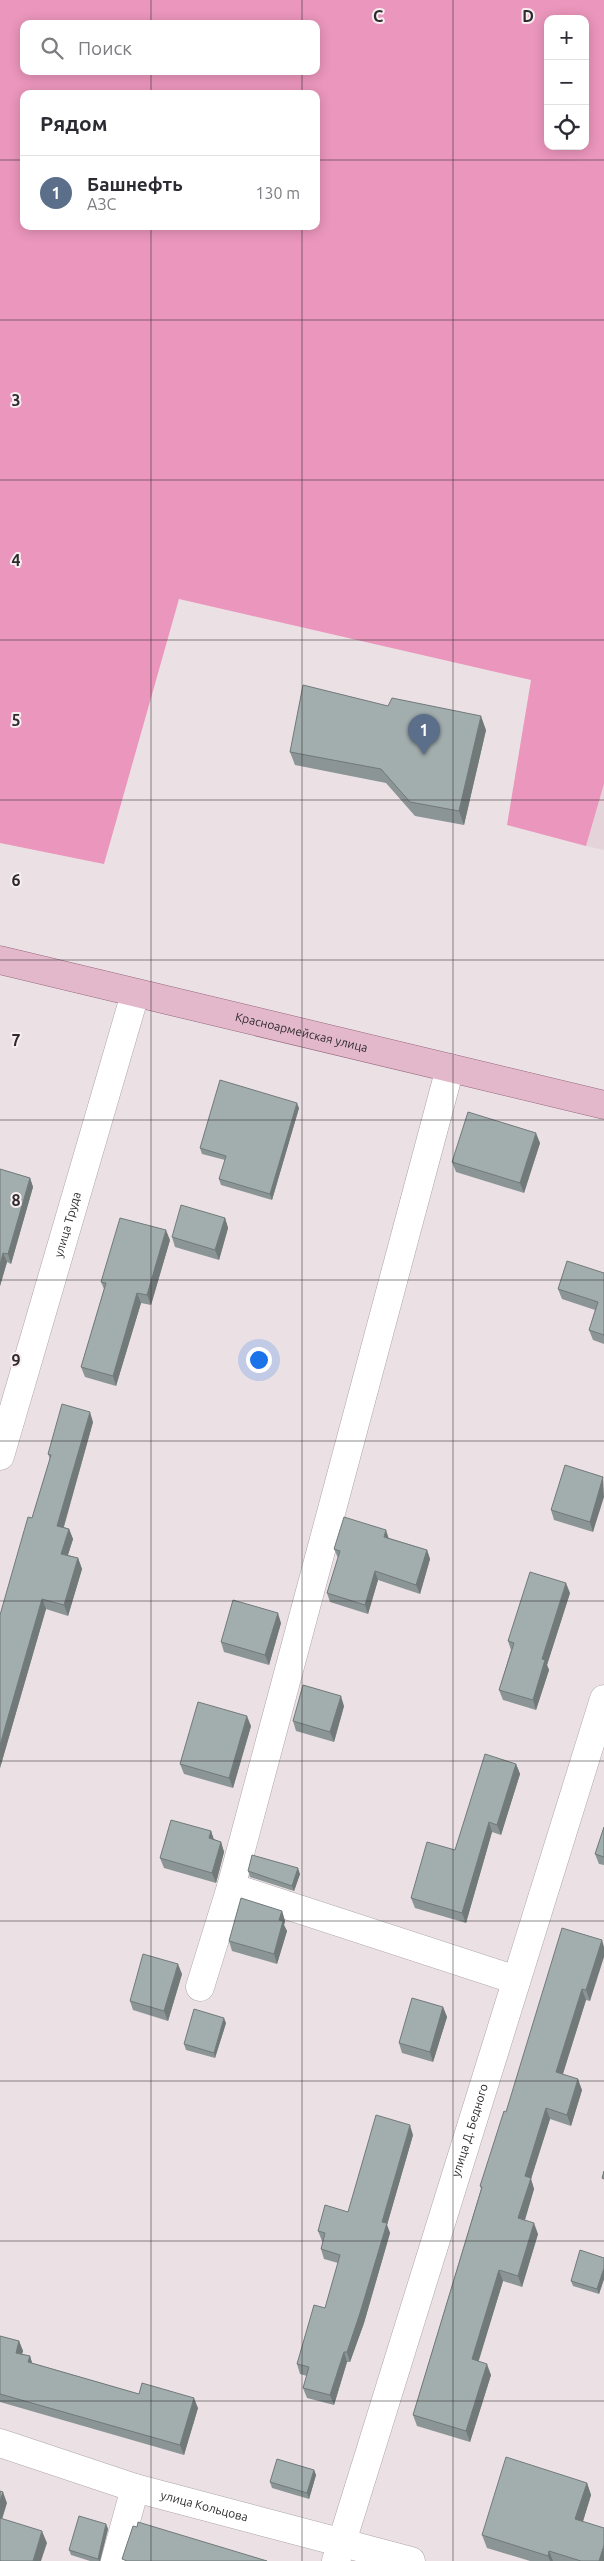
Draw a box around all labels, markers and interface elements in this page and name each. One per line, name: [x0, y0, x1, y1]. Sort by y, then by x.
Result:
text: C: [373, 7, 383, 25]
text: D: [522, 7, 534, 25]
map controls: [544, 15, 589, 150]
button: +: [544, 15, 589, 60]
search box: [20, 20, 320, 75]
icon: search: [38, 34, 66, 62]
text: Поиск: [78, 37, 132, 59]
button: −: [544, 60, 589, 105]
button: locate: [544, 105, 589, 150]
text: Рядом: [40, 111, 108, 135]
text: Башнефть: [87, 173, 183, 195]
text: 1: [51, 184, 61, 202]
text: 130 m: [255, 184, 300, 202]
text: АЗС: [87, 195, 116, 213]
text: 3: [11, 391, 21, 409]
text: 4: [11, 551, 21, 569]
text: 5: [11, 711, 21, 729]
pin: 1: [408, 714, 440, 755]
text: 6: [11, 871, 21, 889]
street label: Красноармейская улица: [234, 1010, 369, 1054]
text: 7: [11, 1031, 21, 1049]
street label: улица Труда: [51, 1190, 83, 1259]
text: 8: [11, 1191, 21, 1209]
your location: [246, 1347, 272, 1373]
text: 9: [11, 1351, 21, 1369]
street label: улица Д. Бедного: [449, 2082, 490, 2178]
street label: улица Кольцова: [159, 2488, 250, 2524]

